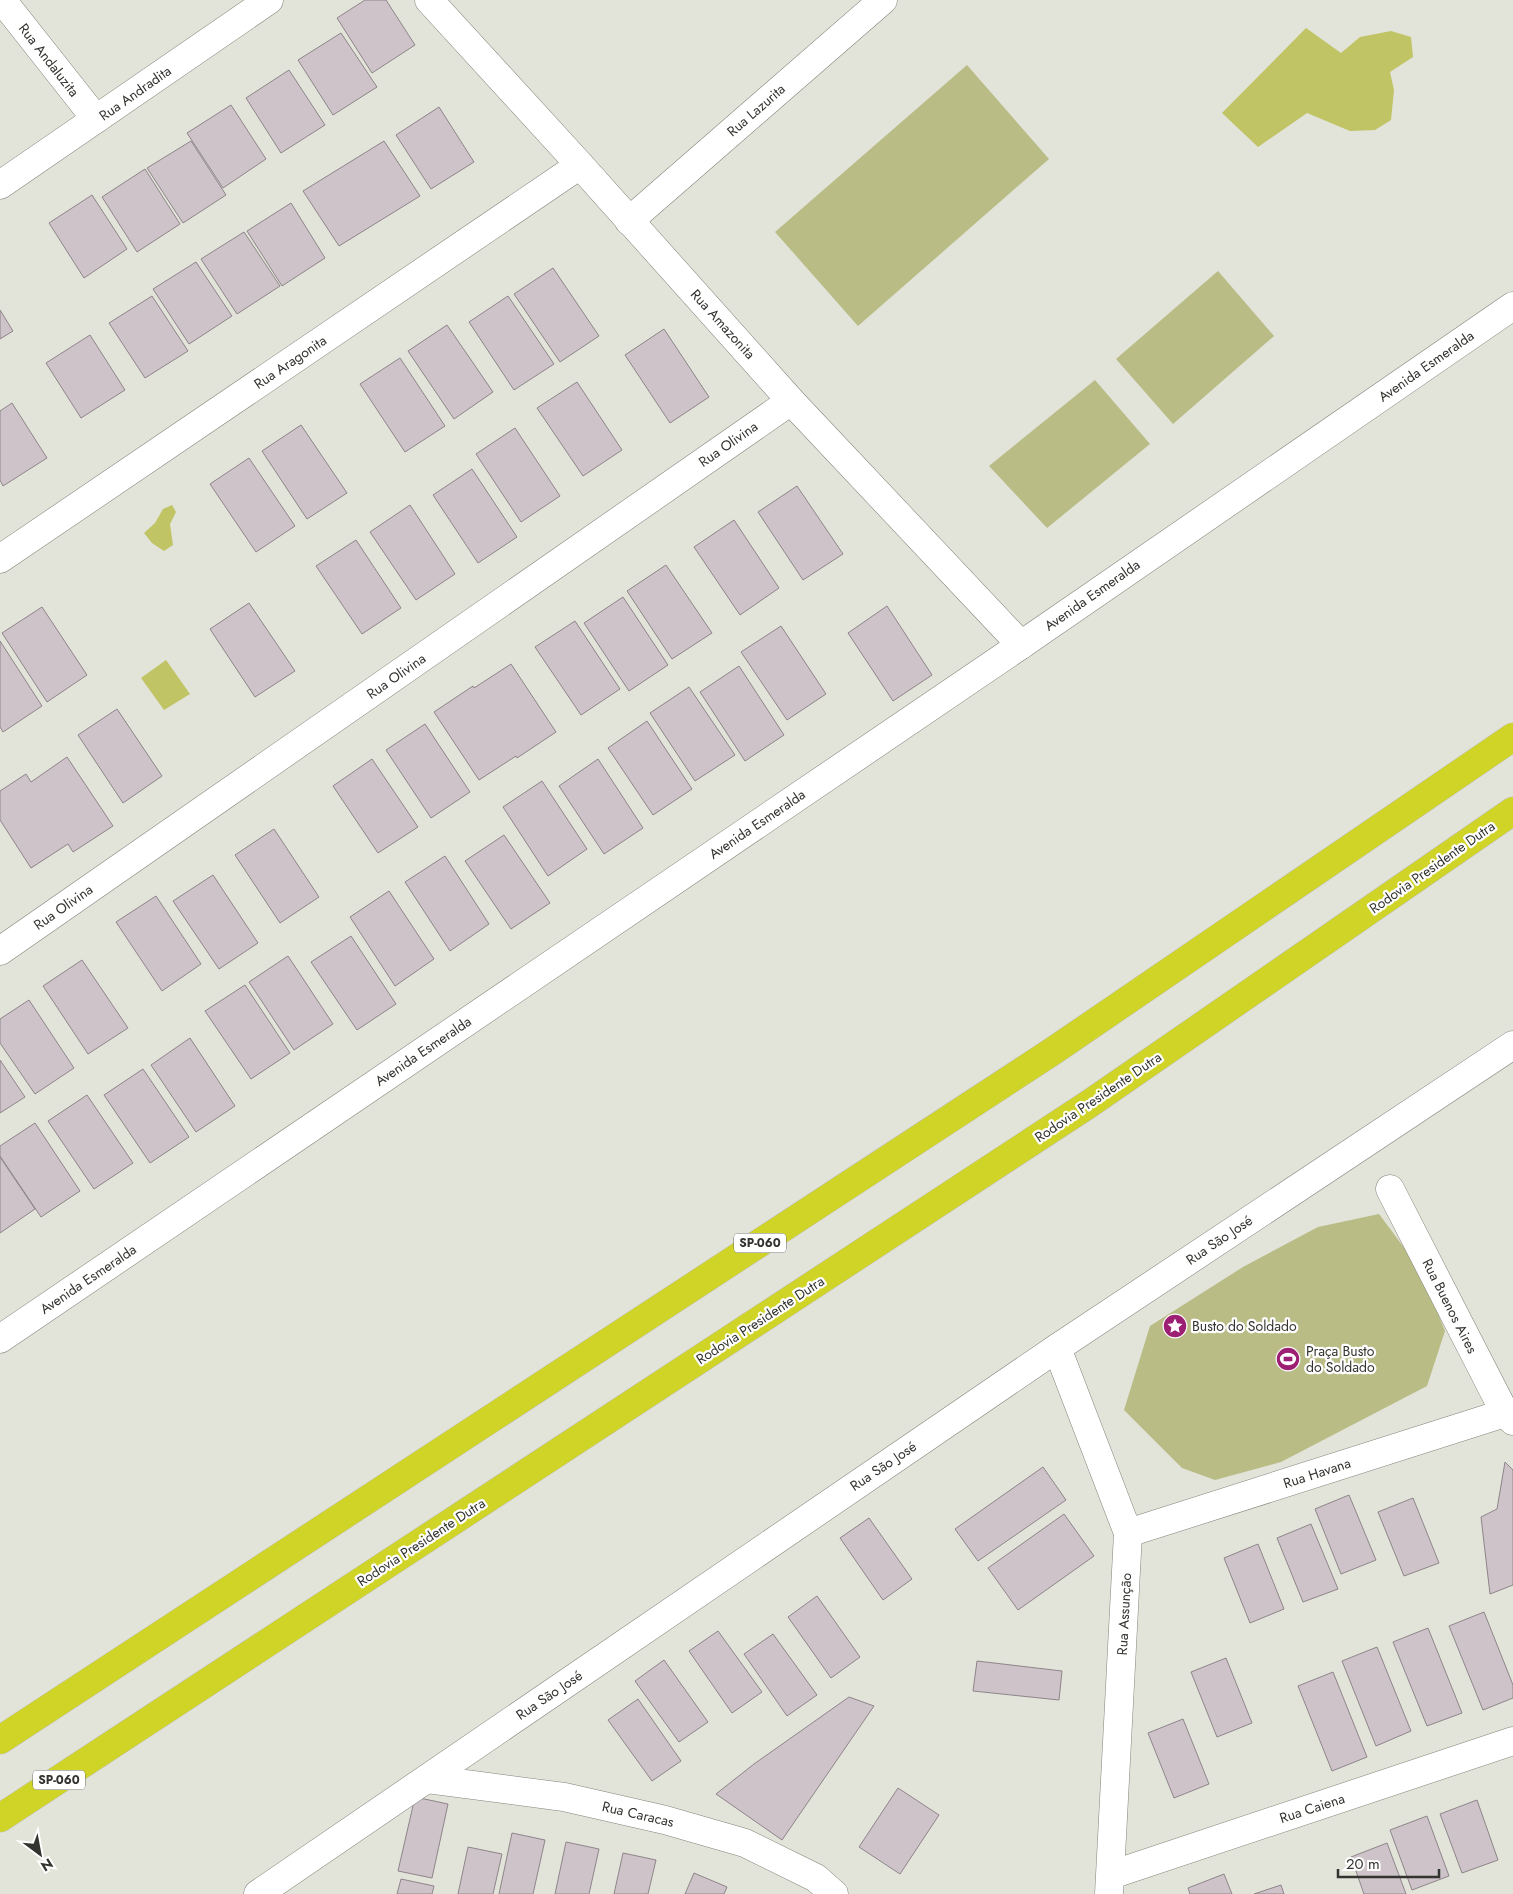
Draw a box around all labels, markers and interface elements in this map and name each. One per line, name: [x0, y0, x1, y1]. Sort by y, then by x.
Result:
street label: Rua Andaluzita: [14, 19, 84, 101]
street label: Rua Andradita: [95, 61, 175, 125]
street label: Rua Lazurita: [723, 79, 789, 141]
street label: Rua Amazonita: [686, 285, 760, 363]
street label: Avenida Esmeralda: [1374, 326, 1478, 406]
street label: Rua Aragonita: [250, 330, 330, 394]
street label: Rua Olivina: [694, 416, 762, 472]
street label: Avenida Esmeralda: [1040, 555, 1144, 635]
street label: Rua Olivina: [362, 648, 430, 704]
street label: Avenida Esmeralda: [705, 784, 809, 864]
street label: Rodovia Presidente Dutra: [1365, 816, 1499, 918]
street label: Rua Olivina: [29, 879, 97, 935]
street label: Avenida Esmeralda: [371, 1011, 475, 1091]
street label: Rodovia Presidente Dutra: [1031, 1047, 1165, 1147]
street label: Rua São José: [1182, 1210, 1256, 1270]
road number: SP-060: [734, 1234, 786, 1252]
street label: Avenida Esmeralda: [36, 1239, 140, 1319]
street label: Rua Buenos Aires: [1418, 1255, 1483, 1357]
street label: Rodovia Presidente Dutra: [692, 1271, 828, 1369]
place icon: Busto do Soldado: [1162, 1313, 1188, 1339]
place label: Busto do Soldado: [1192, 1316, 1297, 1336]
place label: Praça Busto do Soldado: [1306, 1341, 1375, 1377]
sports icon: Praça Busto do Soldado: [1275, 1346, 1301, 1372]
street label: Rua São José: [846, 1436, 920, 1496]
street label: Rua Havana: [1281, 1453, 1353, 1493]
street label: Rodovia Presidente Dutra: [353, 1493, 489, 1591]
street label: Rua Assunção: [1112, 1572, 1136, 1656]
street label: Rua São José: [512, 1665, 586, 1725]
road number: SP-060: [33, 1770, 85, 1790]
street label: Rua Caiena: [1277, 1788, 1347, 1828]
street label: Rua Caracas: [600, 1796, 676, 1832]
north arrow: [15, 1829, 65, 1879]
scale bar: [1338, 1846, 1439, 1878]
text: 20 m: [1346, 1853, 1380, 1875]
text: N: [37, 1854, 57, 1876]

